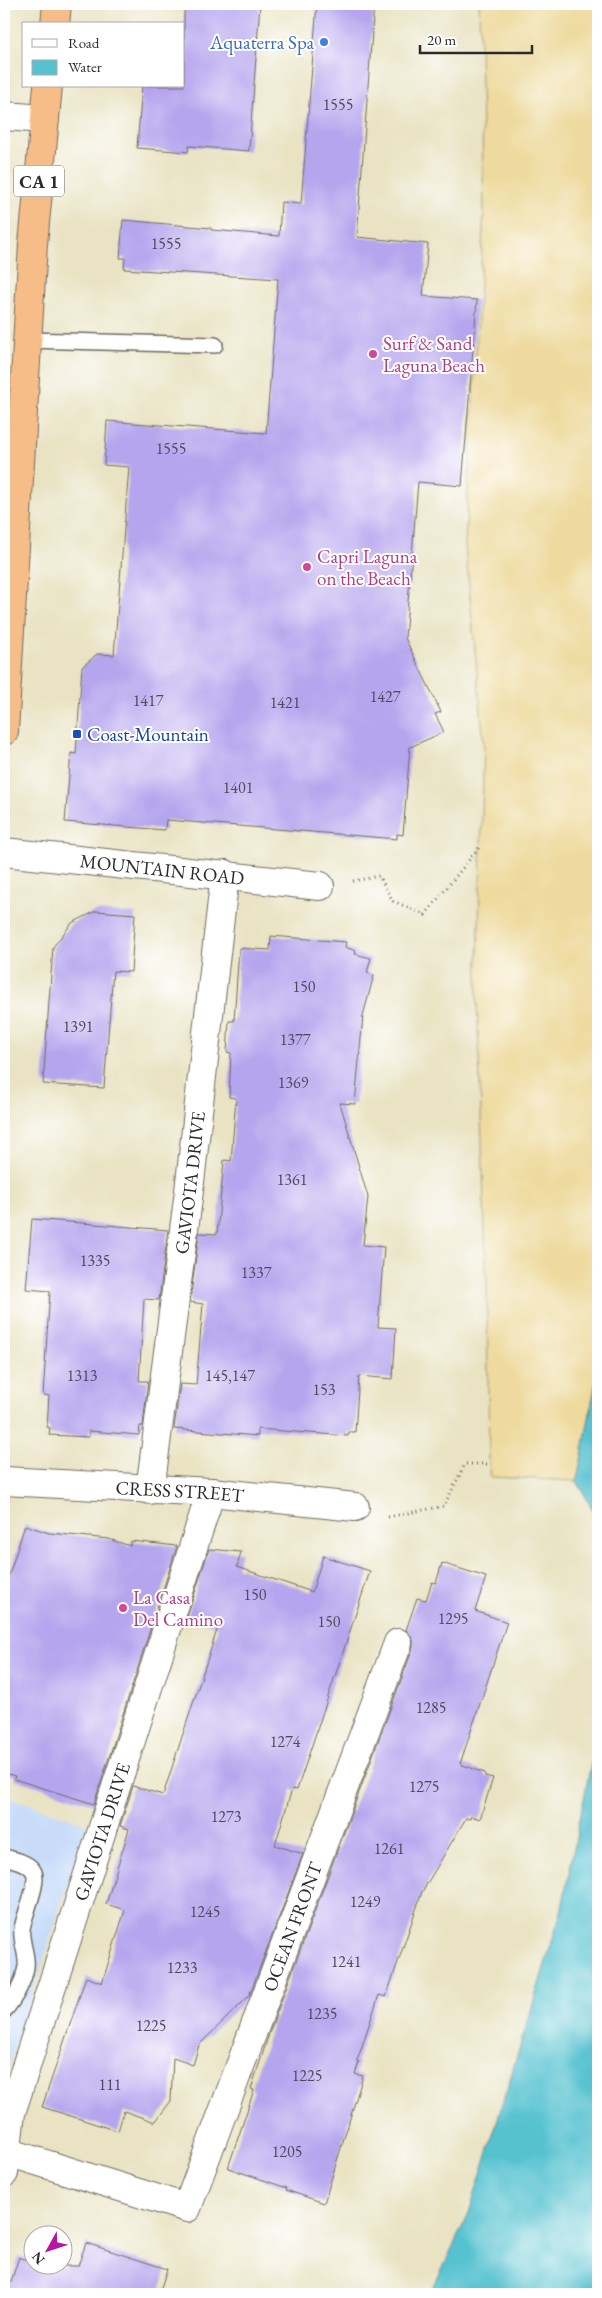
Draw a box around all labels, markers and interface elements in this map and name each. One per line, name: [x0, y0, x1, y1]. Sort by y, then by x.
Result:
legend: [22, 22, 185, 88]
scale bar: [420, 22, 532, 54]
place label: Aquaterra Spa: [209, 30, 314, 55]
text: 20 m: [427, 30, 456, 49]
text: Road: [68, 33, 100, 52]
marker: Aquaterra Spa: [318, 36, 330, 48]
text: Water: [68, 57, 102, 76]
house number: 1555: [323, 94, 353, 115]
road number: CA 1: [14, 166, 64, 197]
house number: 1555: [151, 233, 181, 254]
place label: Surf & Sand Laguna Beach: [383, 331, 485, 378]
marker: Surf & Sand Laguna Beach: [367, 348, 379, 360]
house number: 1555: [156, 438, 186, 459]
place label: Capri Laguna on the Beach: [317, 544, 418, 591]
marker: Capri Laguna on the Beach: [301, 561, 313, 573]
house number: 1427: [370, 686, 401, 707]
house number: 1417: [133, 690, 164, 711]
house number: 1421: [270, 692, 300, 713]
place label: Coast-Mountain: [87, 722, 209, 747]
marker: Coast-Mountain: [71, 728, 83, 740]
house number: 1401: [223, 777, 253, 798]
street label: MOUNTAIN ROAD: [79, 848, 246, 890]
house number: 150: [292, 976, 316, 997]
house number: 1391: [63, 1016, 93, 1037]
house number: 1377: [280, 1029, 311, 1050]
house number: 1369: [278, 1072, 309, 1093]
street label: GAVIOTA DRIVE: [168, 1110, 211, 1255]
house number: 1361: [277, 1169, 307, 1190]
house number: 1335: [80, 1250, 110, 1271]
house number: 1337: [241, 1262, 272, 1283]
house number: 1313: [67, 1365, 98, 1386]
house number: 145,147: [205, 1365, 255, 1386]
house number: 153: [312, 1379, 336, 1400]
street label: CRESS STREET: [115, 1474, 245, 1508]
house number: 150: [243, 1584, 267, 1605]
place label: La Casa Del Camino: [133, 1585, 223, 1632]
marker: La Casa Del Camino: [117, 1602, 129, 1614]
house number: 1295: [438, 1608, 468, 1629]
house number: 150: [317, 1611, 341, 1632]
house number: 1285: [416, 1697, 446, 1718]
house number: 1274: [270, 1731, 301, 1752]
street label: GAVIOTA DRIVE: [68, 1759, 136, 1904]
house number: 1275: [409, 1776, 439, 1797]
house number: 1273: [211, 1806, 242, 1827]
house number: 1261: [374, 1838, 404, 1859]
street label: OCEAN FRONT: [257, 1858, 328, 1995]
house number: 1249: [350, 1891, 381, 1912]
house number: 1245: [190, 1901, 220, 1922]
house number: 1241: [331, 1951, 361, 1972]
house number: 1233: [167, 1957, 198, 1978]
house number: 1235: [307, 2003, 337, 2024]
house number: 1225: [136, 2015, 166, 2036]
house number: 1225: [292, 2065, 322, 2086]
house number: 111: [98, 2074, 122, 2095]
house number: 1205: [272, 2141, 302, 2162]
north arrow: [22, 2226, 72, 2276]
text: N: [27, 2248, 49, 2268]

